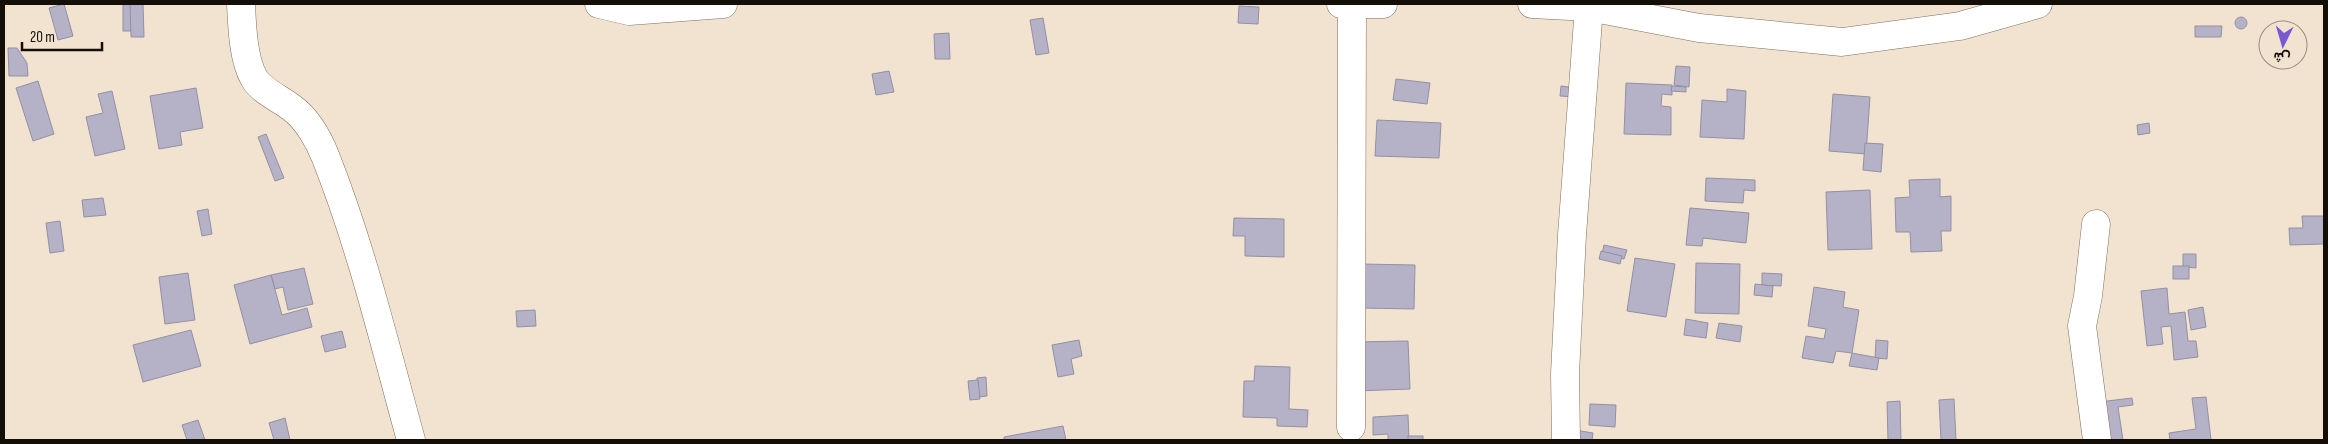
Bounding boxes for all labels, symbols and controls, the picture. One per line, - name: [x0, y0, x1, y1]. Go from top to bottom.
- scale bar: [22, 20, 102, 52]
- north arrow: [2258, 20, 2308, 70]
- text: 20 m: [30, 28, 55, 47]
- text: ش: [2273, 48, 2291, 67]

